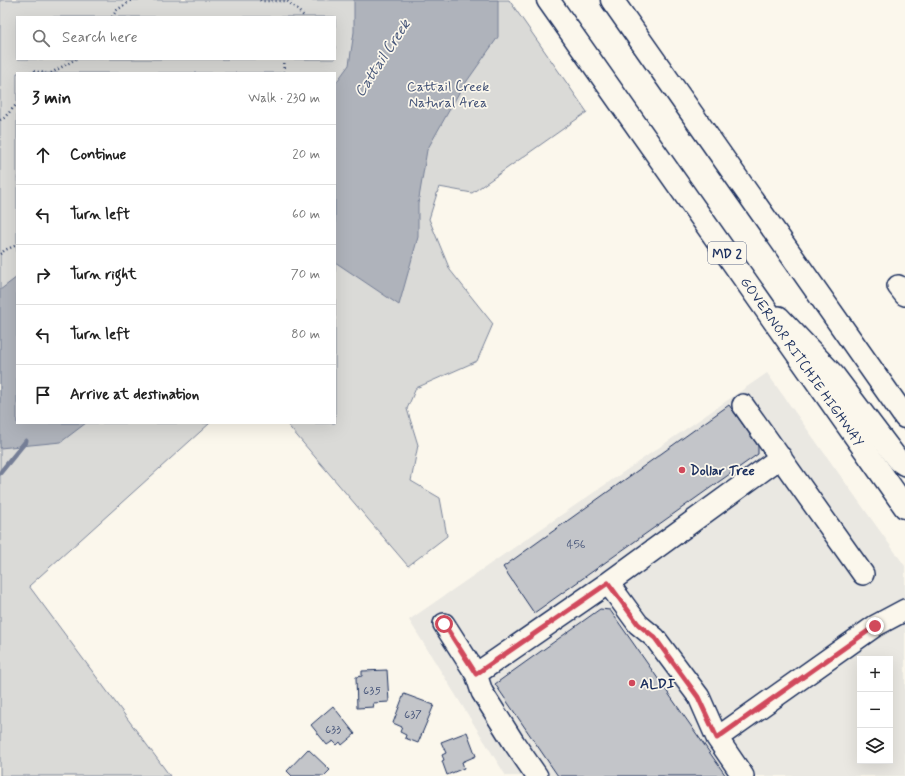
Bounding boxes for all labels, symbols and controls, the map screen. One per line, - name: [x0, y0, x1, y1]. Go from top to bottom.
- water label: Cattail Creek: [350, 15, 416, 101]
- search box: [16, 16, 336, 60]
- icon: search: [30, 27, 52, 49]
- text: Search here: [62, 28, 138, 48]
- park label: Cattail Creek Natural Area: [407, 78, 489, 112]
- text: 3 min: [32, 87, 71, 109]
- text: Walk · 230 m: [248, 90, 320, 107]
- icon: ahead: [32, 144, 54, 166]
- text: Continue: [70, 145, 126, 165]
- text: 20 m: [292, 146, 320, 163]
- icon: left: [32, 204, 54, 226]
- text: Turn left: [70, 205, 130, 225]
- text: 60 m: [292, 206, 320, 223]
- road number: MD 2: [708, 242, 746, 264]
- icon: right: [32, 264, 54, 286]
- text: Turn right: [70, 265, 137, 285]
- text: 70 m: [291, 266, 320, 283]
- street label: GOVERNOR RITCHIE HIGHWAY: [736, 274, 868, 450]
- icon: left: [32, 324, 54, 346]
- text: Turn left: [70, 325, 130, 345]
- text: 80 m: [291, 326, 320, 343]
- icon: arrive: [32, 384, 54, 406]
- text: Arrive at destination: [70, 385, 199, 405]
- place label: Dollar Tree: [690, 462, 755, 480]
- marker: Dollar Tree: [677, 465, 687, 475]
- house number: 456: [566, 537, 586, 553]
- route start: [435, 615, 453, 633]
- route end: [866, 617, 884, 635]
- map controls: [857, 656, 893, 764]
- button: +: [857, 656, 893, 692]
- place label: ALDI: [640, 675, 676, 693]
- marker: ALDI: [627, 678, 637, 688]
- house number: 635: [363, 683, 381, 699]
- button: −: [857, 692, 893, 728]
- house number: 637: [404, 707, 422, 723]
- house number: 633: [325, 722, 341, 738]
- button: layers: [857, 728, 893, 764]

